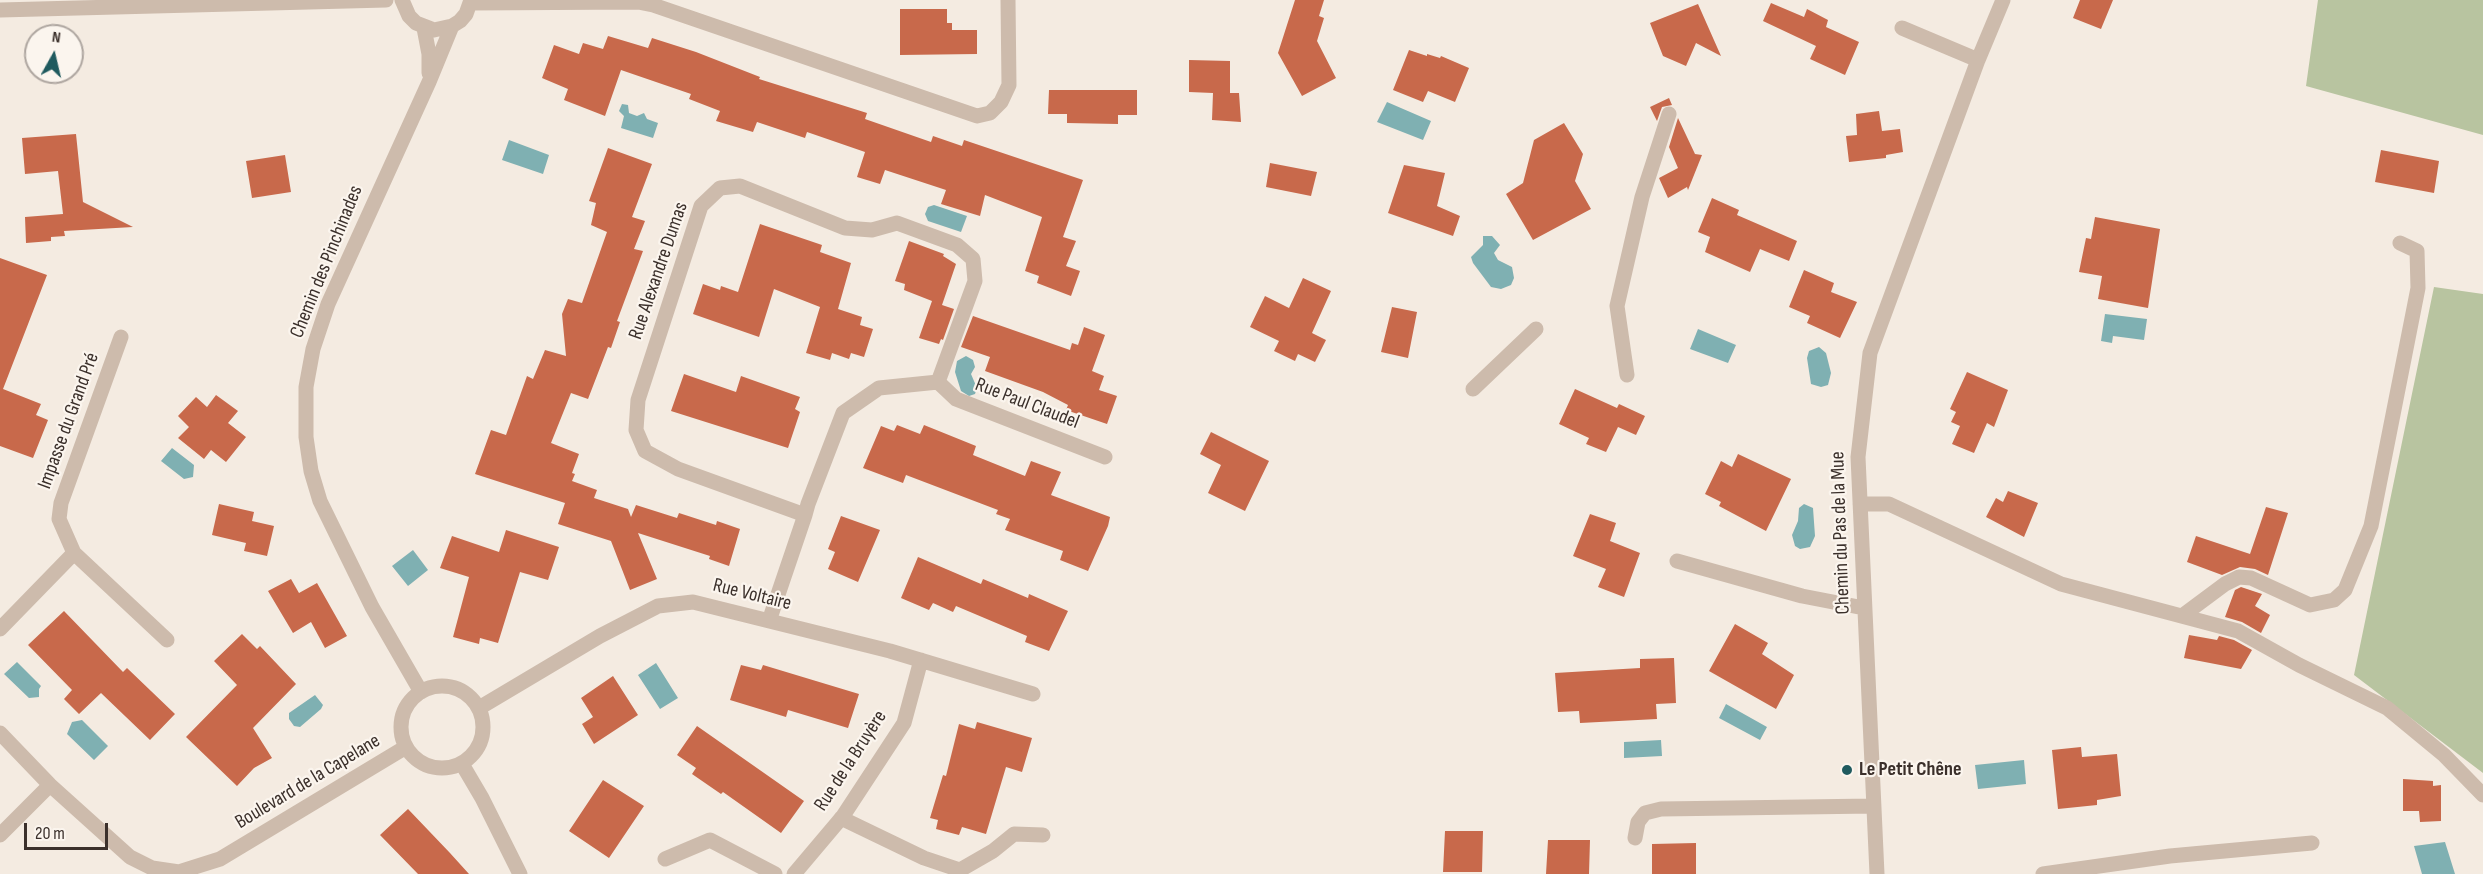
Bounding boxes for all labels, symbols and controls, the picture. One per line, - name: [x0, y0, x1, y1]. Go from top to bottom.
- north arrow: [24, 24, 84, 84]
- text: N: [51, 28, 62, 48]
- street label: Chemin des Pinchinades: [286, 182, 368, 342]
- street label: Rue Alexandre Dumas: [624, 199, 694, 343]
- street label: Impasse du Grand Pré: [33, 350, 105, 492]
- street label: Rue Paul Claudel: [972, 373, 1082, 435]
- street label: Chemin du Pas de la Mue: [1826, 451, 1856, 615]
- street label: Rue Voltaire: [710, 574, 794, 616]
- street label: Rue de la Bruyère: [810, 706, 892, 816]
- street label: Boulevard de la Capelane: [231, 729, 385, 835]
- place label: Le Petit Chêne: [1859, 758, 1961, 782]
- marker: Le Petit Chêne: [1840, 763, 1854, 777]
- scale bar: [27, 811, 111, 849]
- text: 20 m: [35, 823, 65, 844]

